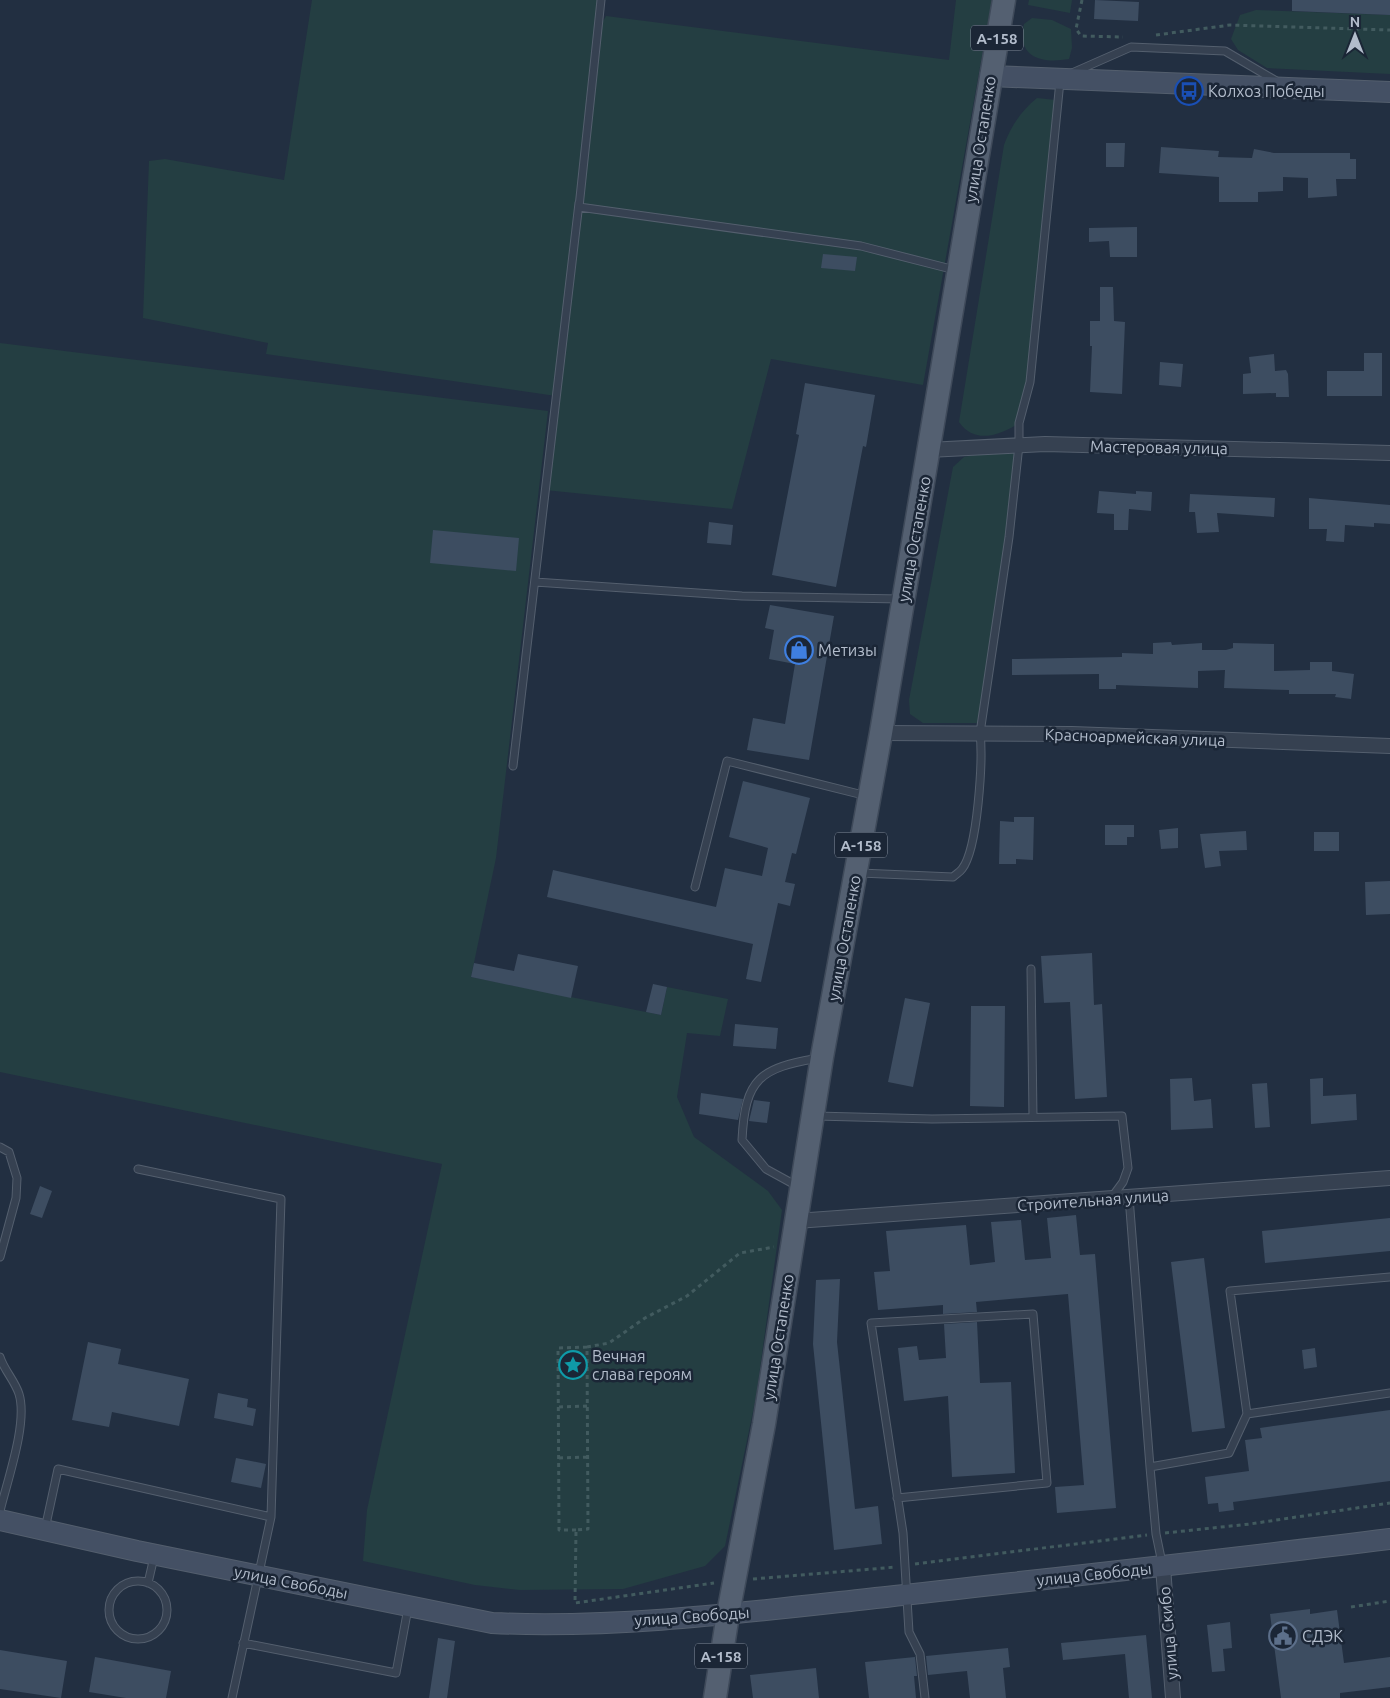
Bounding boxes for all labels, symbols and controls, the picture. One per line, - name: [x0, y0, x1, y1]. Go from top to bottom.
- north arrow: [1330, 10, 1380, 60]
- text: N: [1350, 14, 1360, 30]
- road number: А-158: [971, 26, 1023, 50]
- street label: улица Остапенко: [961, 75, 999, 203]
- bus stop icon: Колхоз Победы: [1174, 76, 1204, 106]
- place label: Колхоз Победы: [1208, 82, 1325, 100]
- street label: Мастеровая улица: [1090, 437, 1228, 457]
- street label: улица Остапенко: [894, 475, 934, 603]
- shop icon: Метизы: [784, 635, 814, 665]
- place label: Метизы: [818, 641, 877, 659]
- street label: Красноармейская улица: [1044, 725, 1226, 749]
- road number: А-158: [835, 832, 887, 858]
- street label: улица Остапенко: [824, 874, 864, 1002]
- street label: Строительная улица: [1017, 1186, 1169, 1214]
- street label: улица Остапенко: [759, 1273, 797, 1401]
- place label: Вечная слава героям: [592, 1347, 692, 1383]
- place icon: Вечная слава героям: [558, 1350, 588, 1380]
- street label: улица Свободы: [1036, 1559, 1152, 1589]
- street label: улица Свободы: [233, 1562, 349, 1602]
- street label: улица Скибо: [1155, 1586, 1181, 1680]
- street label: улица Свободы: [634, 1603, 750, 1629]
- public building icon: СДЭК: [1268, 1621, 1298, 1651]
- place label: СДЭК: [1302, 1627, 1343, 1645]
- road number: А-158: [695, 1644, 747, 1668]

